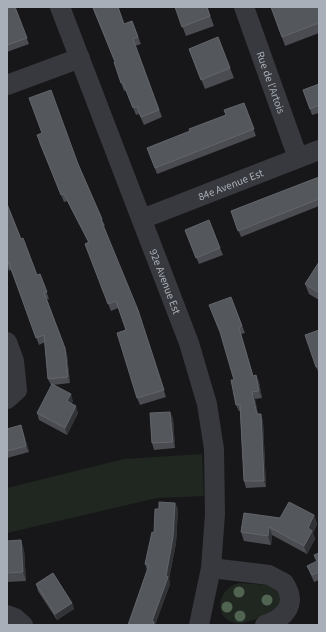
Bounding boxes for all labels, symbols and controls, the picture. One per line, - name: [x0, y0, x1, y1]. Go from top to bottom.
- street label: Rue de l'Artois: [253, 49, 289, 116]
- street label: 84e Avenue Est: [196, 165, 266, 204]
- street label: 92e Avenue Est: [146, 247, 185, 316]

